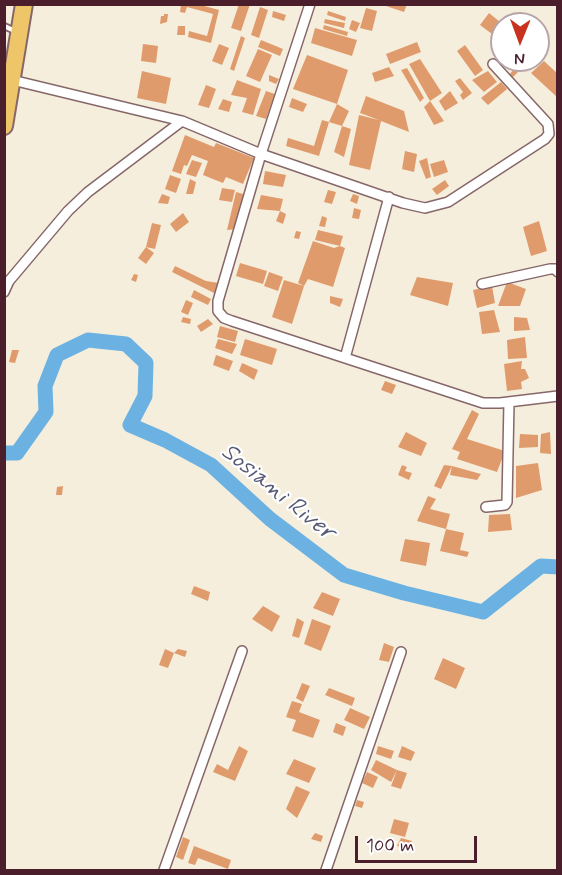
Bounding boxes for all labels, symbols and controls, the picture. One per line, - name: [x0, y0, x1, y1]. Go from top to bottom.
- north arrow: [490, 12, 550, 72]
- text: N: [514, 48, 525, 69]
- water label: Sosiani River: [214, 438, 340, 548]
- scale bar: [358, 824, 480, 862]
- text: 100 m: [366, 834, 414, 858]

